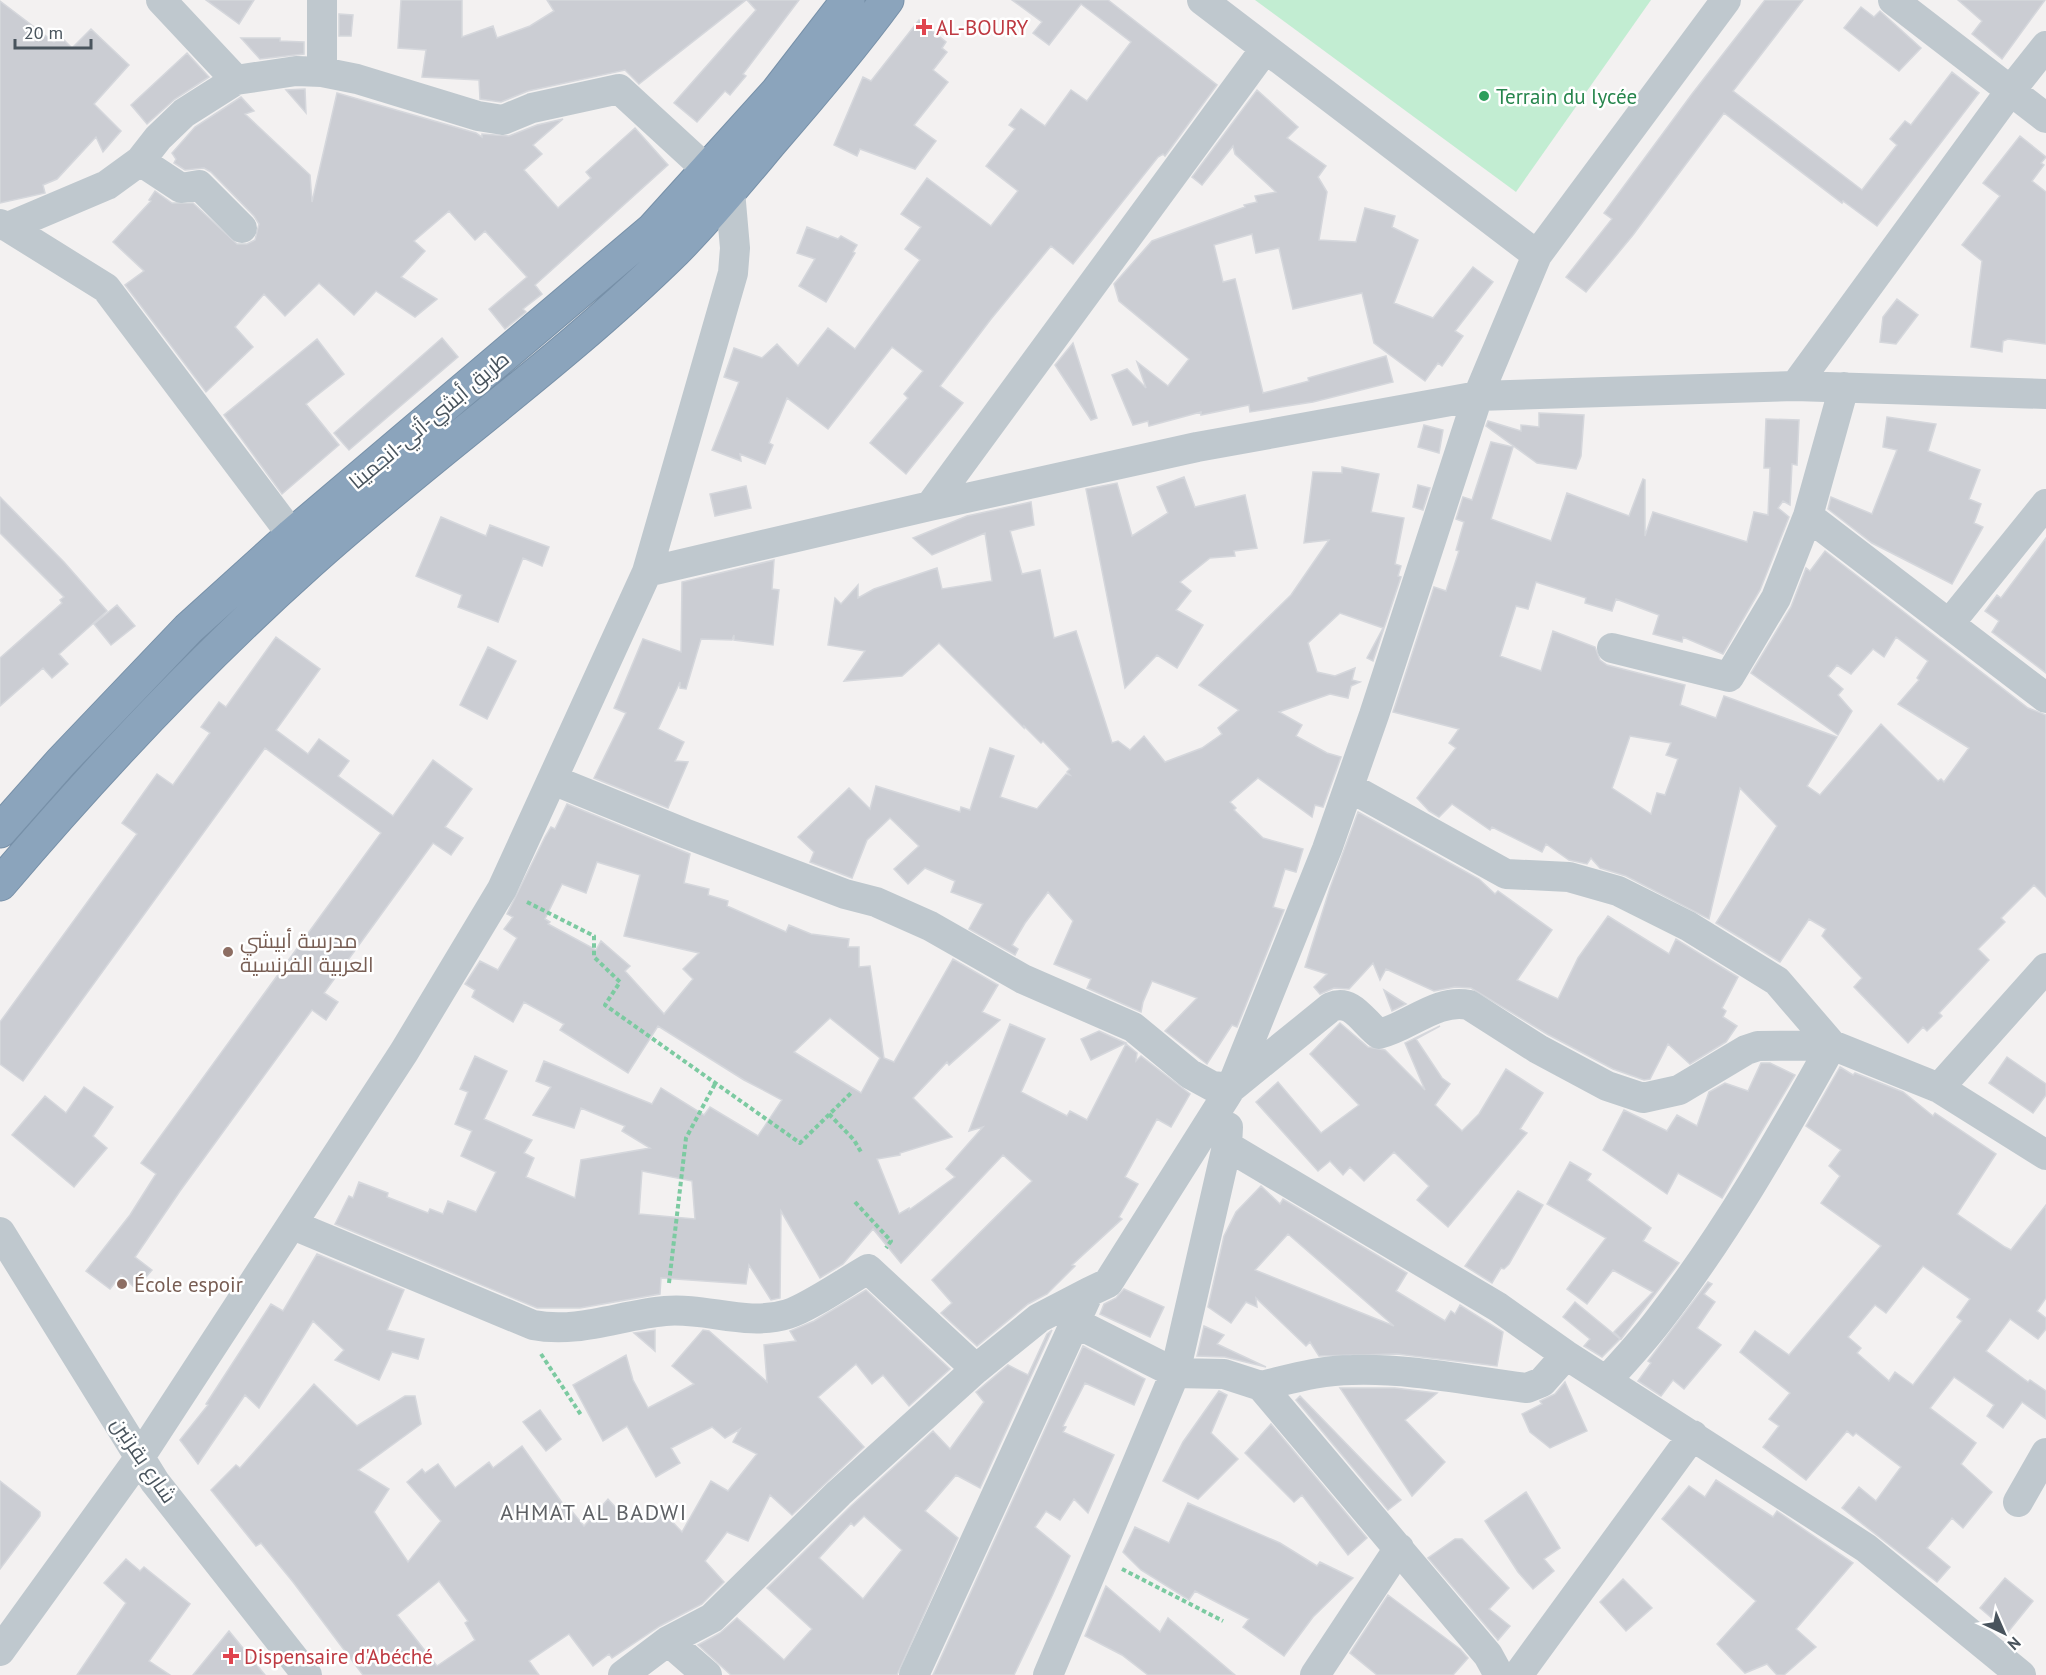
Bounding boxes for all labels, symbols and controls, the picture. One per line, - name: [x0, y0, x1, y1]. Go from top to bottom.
- scale bar: [15, 12, 92, 50]
- place label: AL-BOURY: [936, 14, 1029, 41]
- marker: AL-BOURY: [917, 20, 931, 34]
- text: 20 m: [24, 21, 63, 44]
- place label: Terrain du lycée: [1496, 83, 1637, 110]
- marker: Terrain du lycée: [1477, 89, 1491, 103]
- street label: طريق أبشي-أتي-انجمينا: [343, 345, 517, 497]
- place label: مدرسة أبيشي العربية الفرنسية: [240, 927, 374, 978]
- marker: مدرسة أبيشي العربية الفرنسية: [221, 945, 235, 959]
- place label: École espoir: [134, 1271, 243, 1298]
- marker: École espoir: [115, 1277, 129, 1291]
- street label: شارع بقرتين: [105, 1412, 183, 1509]
- district label: AHMAT AL BADWI: [500, 1498, 688, 1526]
- north arrow: [1974, 1603, 2034, 1663]
- text: N: [2004, 1633, 2025, 1655]
- place label: Dispensaire d'Abéché: [244, 1643, 433, 1670]
- marker: Dispensaire d'Abéché: [222, 1647, 240, 1665]

